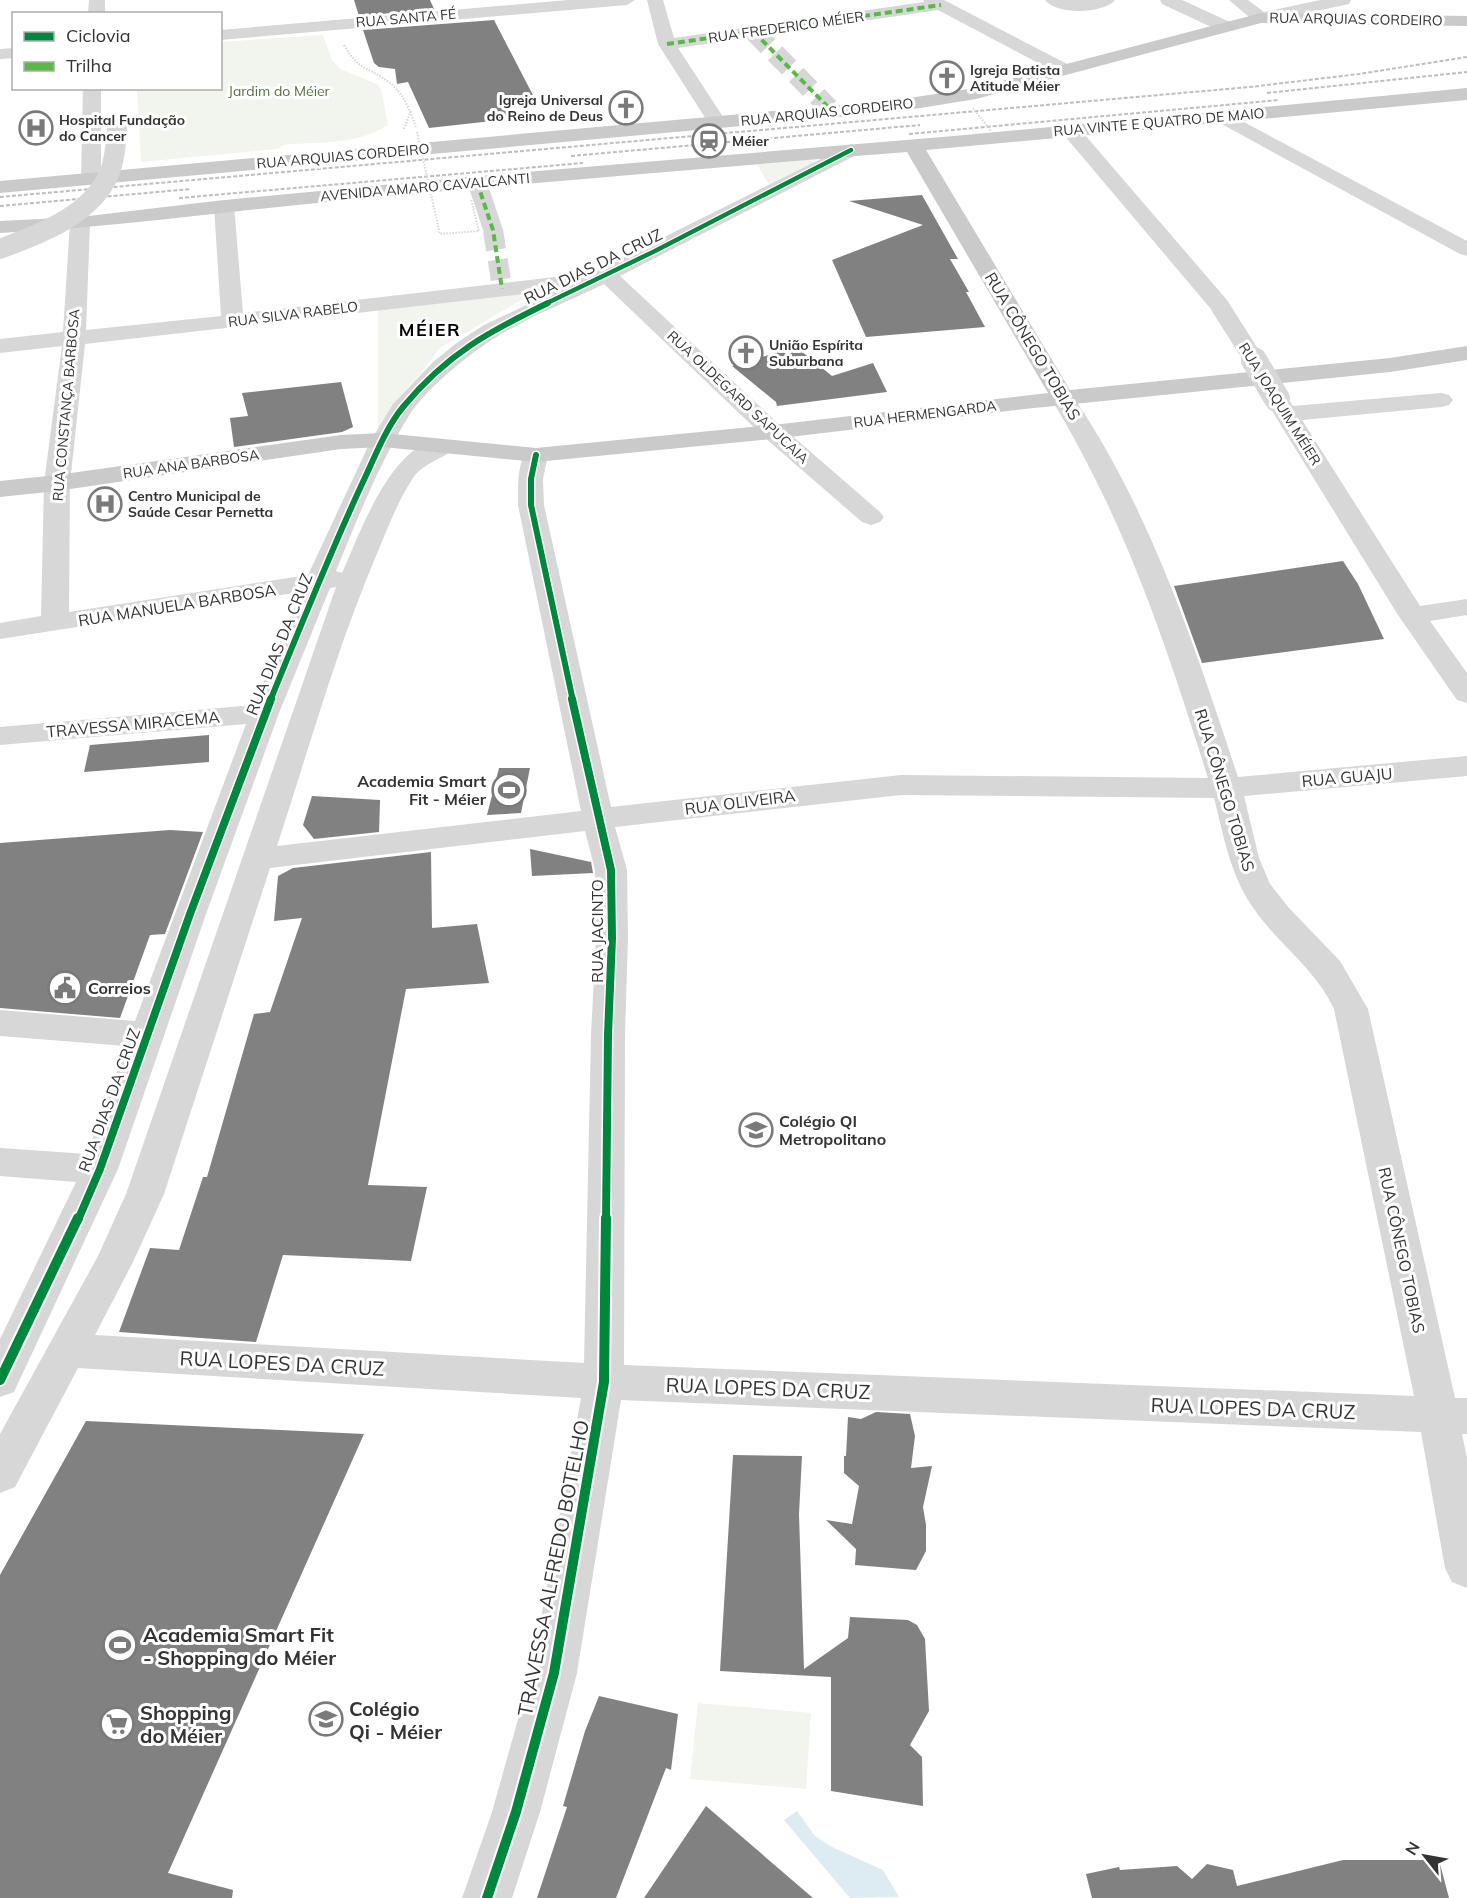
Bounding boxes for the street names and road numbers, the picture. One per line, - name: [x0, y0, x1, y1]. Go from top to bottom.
- street label: RUA SANTA FÉ: [355, 5, 457, 31]
- street label: RUA FREDERICO MÉIER: [707, 7, 865, 47]
- street label: RUA ARQUIAS CORDEIRO: [1269, 8, 1443, 30]
- street label: RUA ARQUIAS CORDEIRO: [740, 94, 914, 130]
- street label: RUA VINTE E QUATRO DE MAIO: [1053, 104, 1265, 140]
- street label: RUA ARQUIAS CORDEIRO: [256, 139, 430, 173]
- street label: AVENIDA AMARO CAVALCANTI: [320, 169, 530, 205]
- street label: RUA DIAS DA CRUZ: [521, 224, 665, 308]
- street label: RUA CÔNEGO TOBIAS: [981, 268, 1085, 424]
- street label: RUA SILVA RABELO: [227, 297, 359, 331]
- street label: RUA CONSTANÇA BARBOSA: [49, 307, 83, 502]
- street label: RUA OLDEGARD SAPUCAIA: [663, 327, 813, 468]
- street label: RUA JOAQUIM MÉIER: [1235, 339, 1325, 469]
- street label: RUA HERMENGARDA: [852, 396, 998, 432]
- street label: RUA ANA BARBOSA: [122, 445, 261, 482]
- street label: RUA DIAS DA CRUZ: [241, 570, 317, 718]
- street label: RUA MANUELA BARBOSA: [77, 579, 278, 631]
- street label: TRAVESSA MIRACEMA: [46, 706, 221, 742]
- street label: RUA CÔNEGO TOBIAS: [1191, 706, 1259, 874]
- street label: RUA GUAJU: [1301, 763, 1393, 791]
- street label: RUA OLIVEIRA: [684, 785, 797, 819]
- street label: RUA JACINTO: [587, 879, 607, 983]
- street label: RUA DIAS DA CRUZ: [74, 1025, 144, 1175]
- street label: RUA CÔNEGO TOBIAS: [1375, 1165, 1429, 1335]
- street label: RUA LOPES DA CRUZ: [179, 1345, 385, 1381]
- street label: RUA LOPES DA CRUZ: [665, 1372, 871, 1404]
- street label: RUA LOPES DA CRUZ: [1150, 1392, 1356, 1424]
- street label: TRAVESSA ALFREDO BOTELHO: [512, 1418, 594, 1718]

